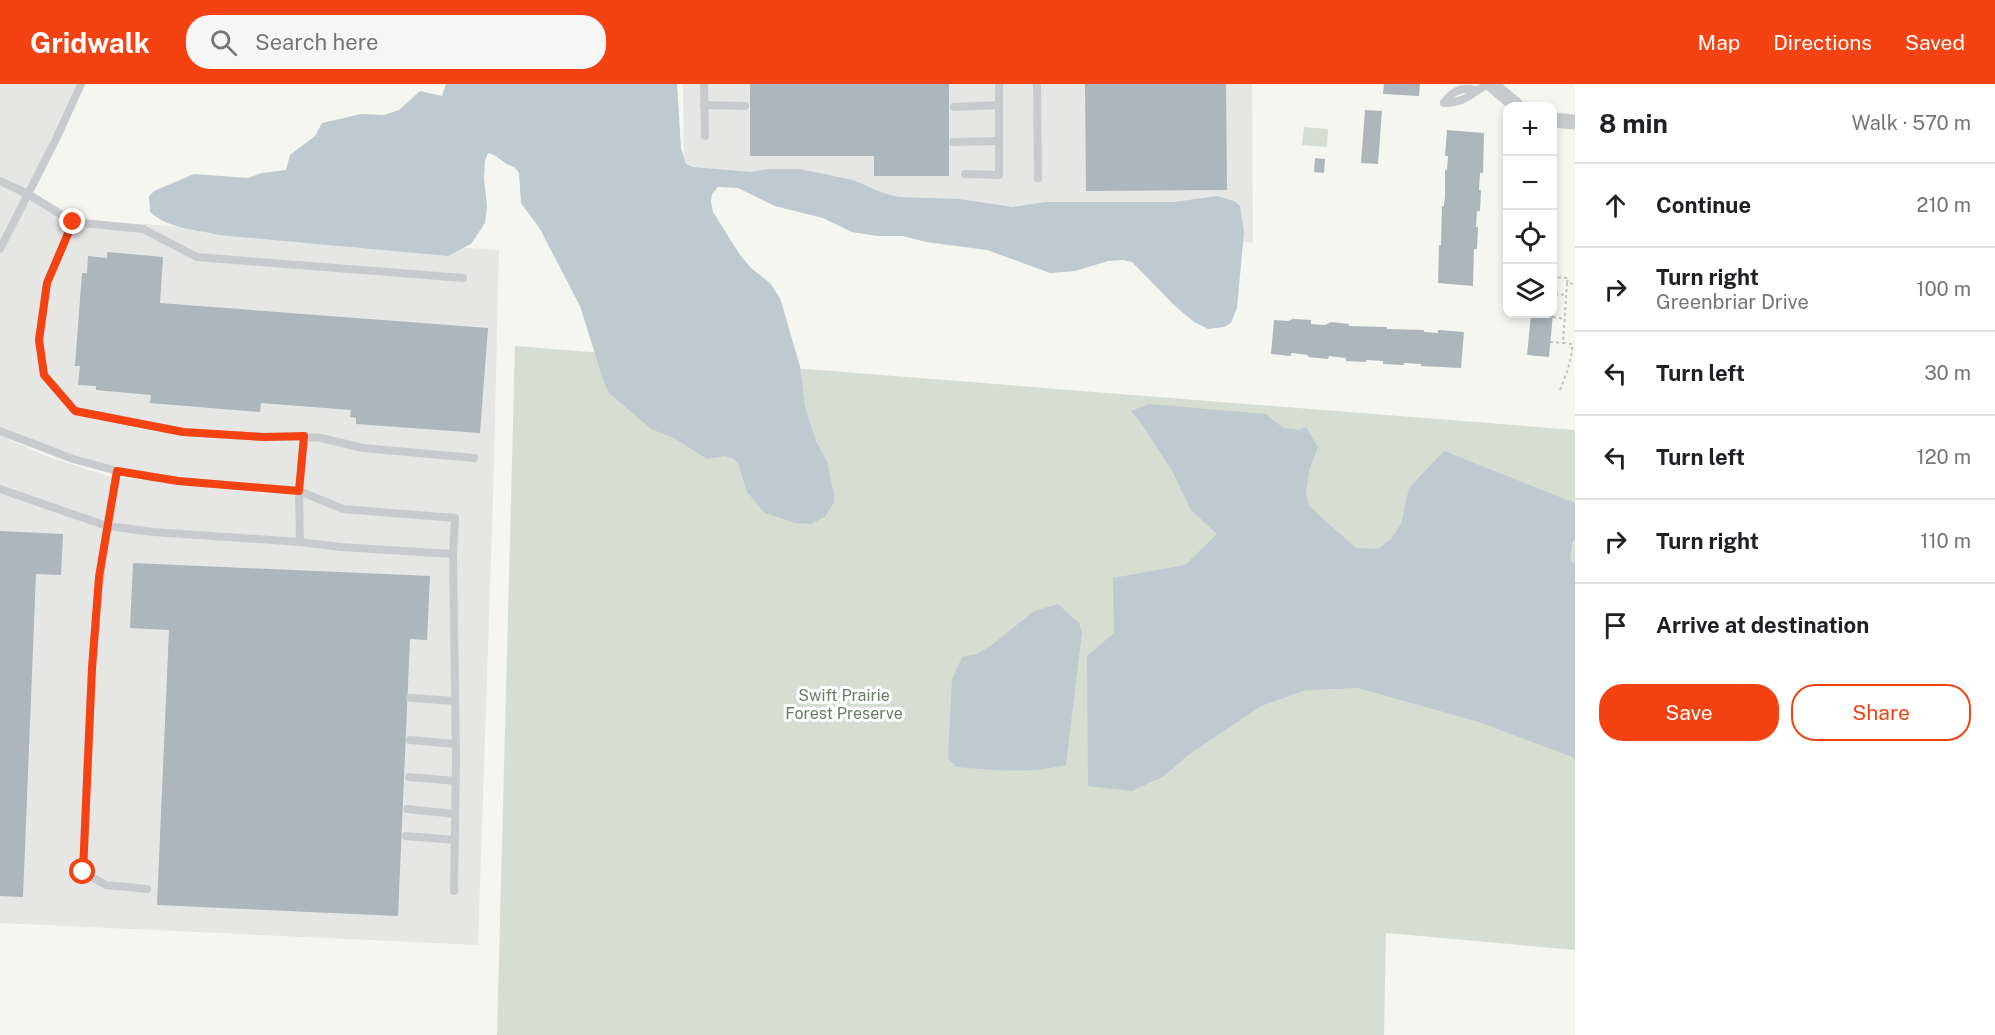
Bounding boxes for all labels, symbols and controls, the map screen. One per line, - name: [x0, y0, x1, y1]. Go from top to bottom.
- search box: [186, 15, 606, 69]
- text: Gridwalk: [30, 26, 150, 59]
- icon: search: [207, 26, 240, 59]
- text: Search here: [255, 29, 379, 55]
- text: Map: [1698, 30, 1740, 55]
- text: Directions: [1773, 30, 1872, 55]
- text: Saved: [1905, 30, 1965, 55]
- map controls: [1503, 102, 1557, 318]
- button: +: [1503, 102, 1557, 156]
- text: 8 min: [1599, 108, 1668, 139]
- text: Walk · 570 m: [1852, 111, 1971, 135]
- button: −: [1503, 156, 1557, 210]
- icon: ahead: [1599, 189, 1632, 222]
- text: Continue: [1656, 192, 1751, 218]
- text: 210 m: [1917, 193, 1971, 217]
- route end: [59, 208, 85, 234]
- button: locate: [1503, 210, 1557, 264]
- button: layers: [1503, 264, 1557, 318]
- text: Turn right: [1656, 264, 1759, 290]
- icon: right: [1599, 273, 1632, 306]
- text: 100 m: [1916, 277, 1971, 301]
- text: Greenbriar Drive: [1656, 290, 1809, 314]
- icon: left: [1599, 357, 1632, 390]
- text: Turn left: [1656, 360, 1745, 386]
- text: 30 m: [1924, 361, 1971, 385]
- icon: left: [1599, 441, 1632, 474]
- text: Turn left: [1656, 444, 1745, 470]
- text: 120 m: [1917, 445, 1971, 469]
- icon: right: [1599, 525, 1632, 558]
- text: Turn right: [1656, 528, 1759, 554]
- text: 110 m: [1920, 529, 1971, 553]
- icon: arrive: [1599, 609, 1632, 642]
- text: Arrive at destination: [1656, 612, 1869, 638]
- button: Save: [1599, 684, 1779, 741]
- button: Share: [1791, 684, 1971, 741]
- park label: Swift Prairie Forest Preserve: [785, 686, 903, 723]
- route start: [69, 858, 95, 884]

